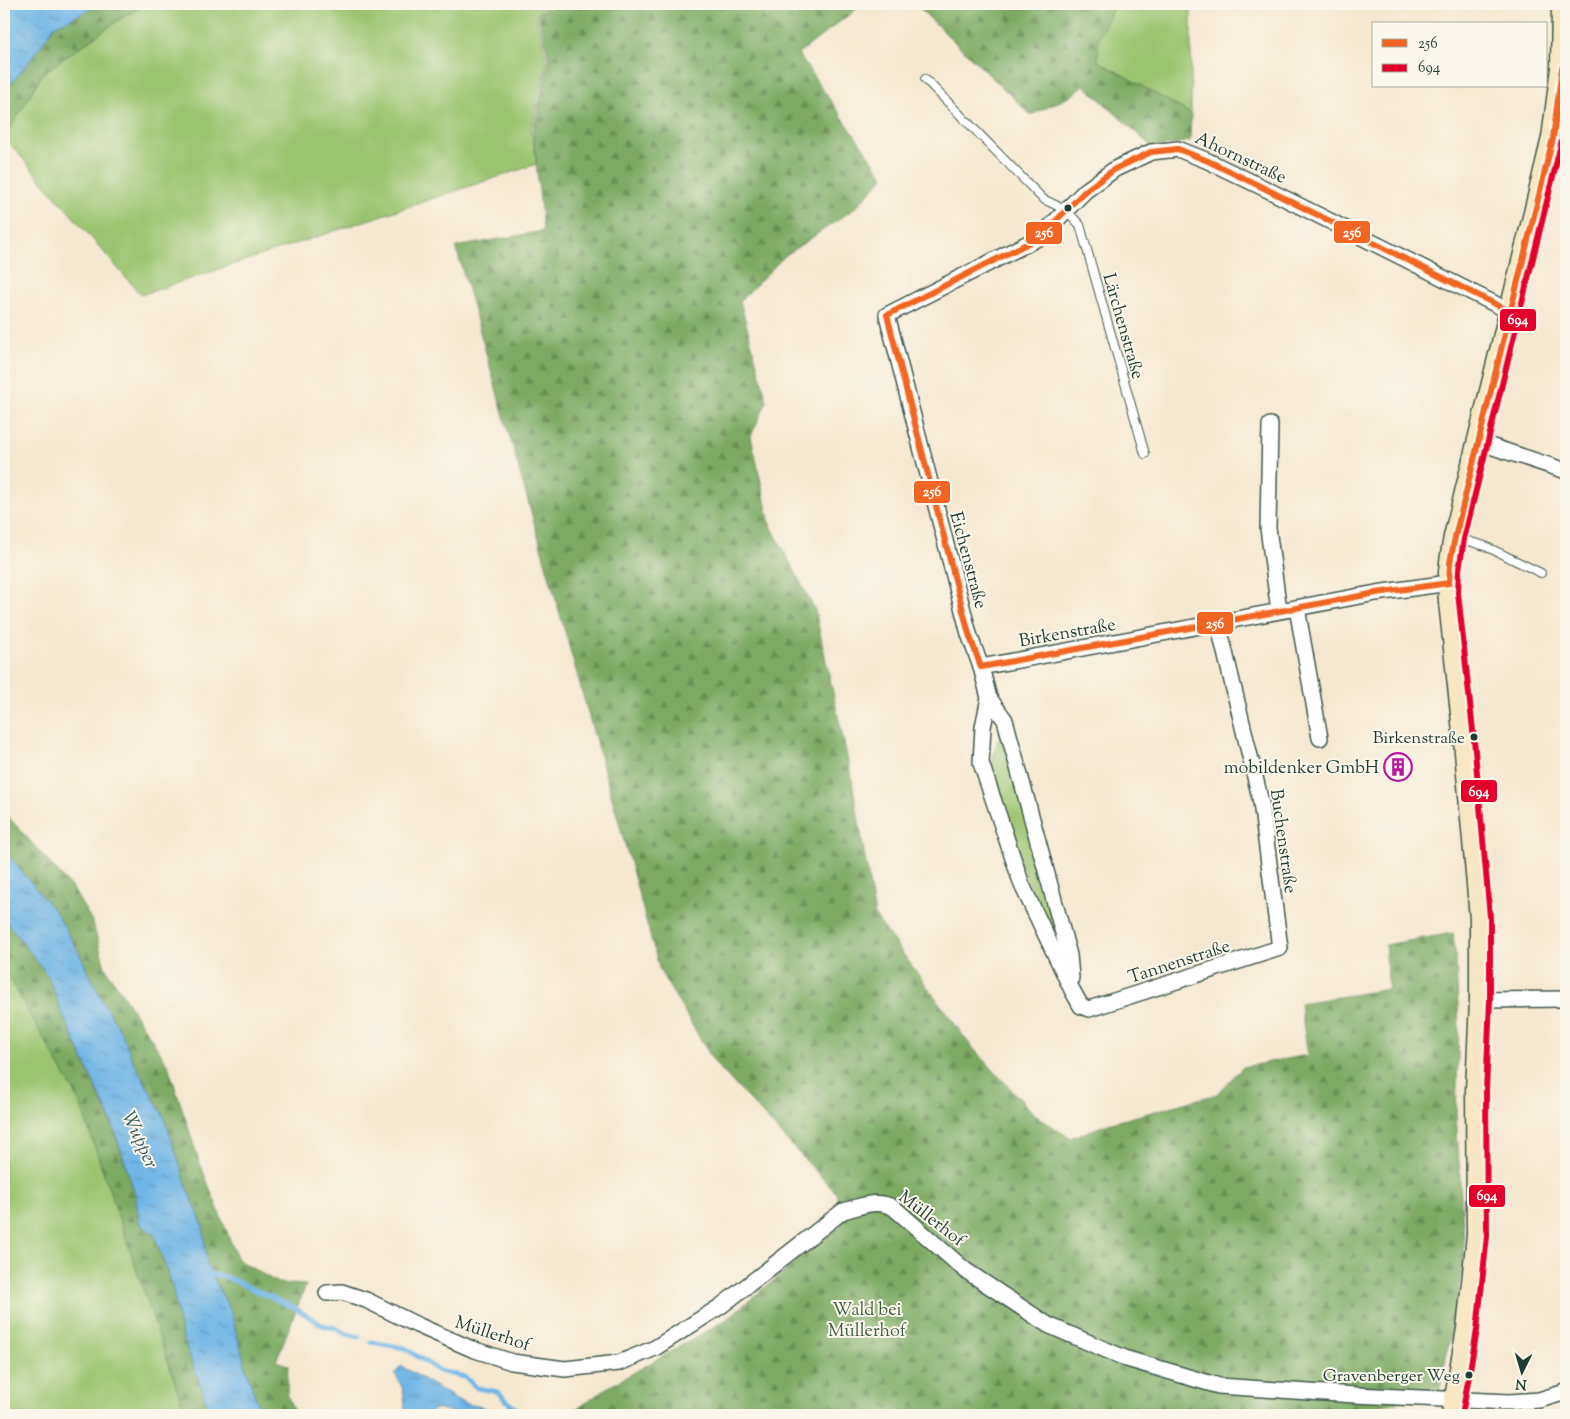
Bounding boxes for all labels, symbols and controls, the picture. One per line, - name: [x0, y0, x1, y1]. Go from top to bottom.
- legend: [1372, 22, 1548, 88]
- text: 256: [1418, 34, 1438, 55]
- text: 694: [1418, 58, 1441, 79]
- street label: Ahornstraße: [1190, 126, 1290, 191]
- unlabelled marker: [1063, 203, 1073, 213]
- line badge: 256: [1333, 220, 1371, 244]
- line badge: 256: [1025, 221, 1063, 245]
- text: 256: [1035, 224, 1053, 244]
- text: 256: [1343, 224, 1361, 244]
- street label: Lärchenstraße: [1095, 270, 1150, 383]
- line badge: 694: [1499, 308, 1537, 332]
- text: 694: [1508, 311, 1528, 331]
- line badge: 256: [913, 480, 951, 504]
- text: 256: [923, 483, 941, 503]
- street label: Eichenstraße: [942, 509, 993, 612]
- line badge: 256: [1196, 611, 1234, 635]
- street label: Birkenstraße: [1017, 613, 1118, 655]
- text: 256: [1206, 615, 1224, 635]
- place label: Birkenstraße: [1373, 727, 1465, 751]
- marker: Birkenstraße: [1469, 732, 1479, 742]
- building icon: mobildenker GmbH: [1383, 752, 1413, 782]
- place label: mobildenker GmbH: [1224, 756, 1379, 782]
- line badge: 694: [1460, 779, 1498, 803]
- text: 694: [1469, 783, 1489, 803]
- street label: Buchenstraße: [1262, 787, 1302, 895]
- street label: Tannenstraße: [1125, 934, 1234, 992]
- water label: Wupper: [114, 1107, 164, 1173]
- line badge: 694: [1468, 1184, 1506, 1208]
- street label: Müllerhof: [892, 1185, 970, 1254]
- text: 694: [1477, 1187, 1497, 1207]
- park label: Wald bei Müllerhof: [828, 1298, 907, 1345]
- street label: Müllerhof: [451, 1310, 534, 1360]
- north arrow: [1498, 1346, 1548, 1396]
- place label: Gravenberger Weg: [1323, 1365, 1460, 1389]
- marker: Gravenberger Weg: [1464, 1370, 1474, 1380]
- text: N: [1515, 1373, 1527, 1393]

